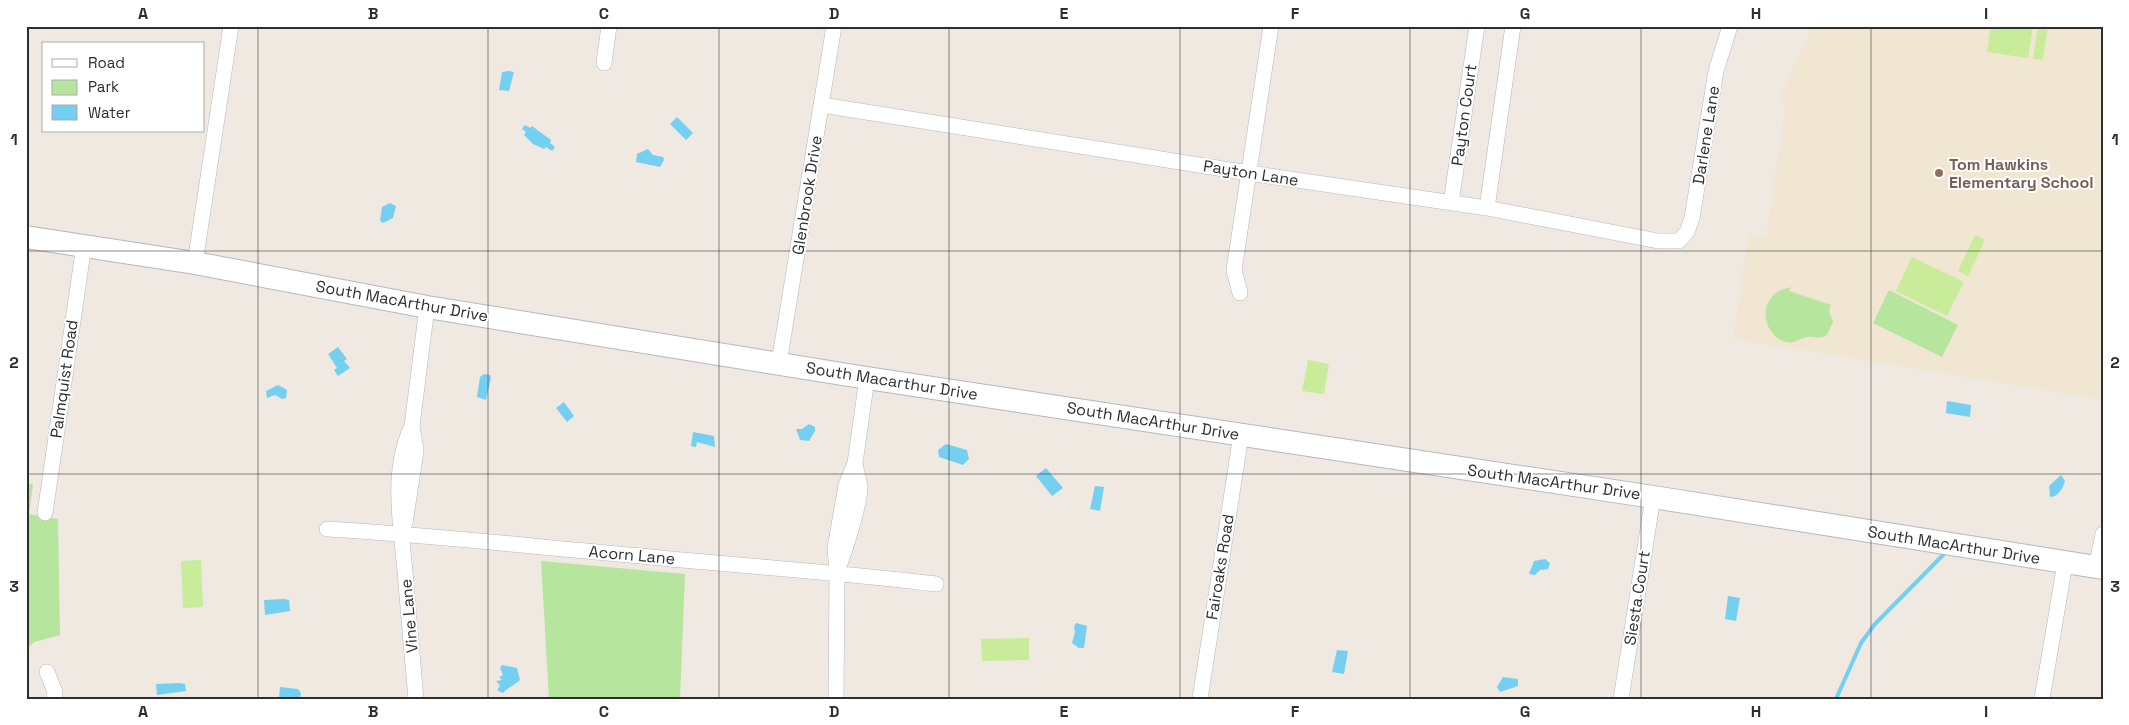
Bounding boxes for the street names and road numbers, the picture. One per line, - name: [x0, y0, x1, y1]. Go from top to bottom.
- street label: Payton Court: [1446, 63, 1482, 167]
- street label: Darlene Lane: [1688, 84, 1724, 186]
- street label: Glenbrook Drive: [787, 134, 827, 256]
- street label: Payton Lane: [1202, 155, 1300, 191]
- street label: South MacArthur Drive: [314, 276, 490, 326]
- street label: Palmquist Road: [45, 318, 83, 440]
- street label: South Macarthur Drive: [805, 357, 979, 405]
- street label: South MacArthur Drive: [1065, 397, 1241, 445]
- street label: South MacArthur Drive: [1466, 459, 1642, 505]
- street label: Fairoaks Road: [1201, 513, 1239, 621]
- street label: South MacArthur Drive: [1866, 521, 2042, 569]
- street label: Acorn Lane: [588, 541, 676, 569]
- street label: Siesta Court: [1619, 549, 1655, 647]
- street label: Vine Lane: [395, 578, 423, 654]

